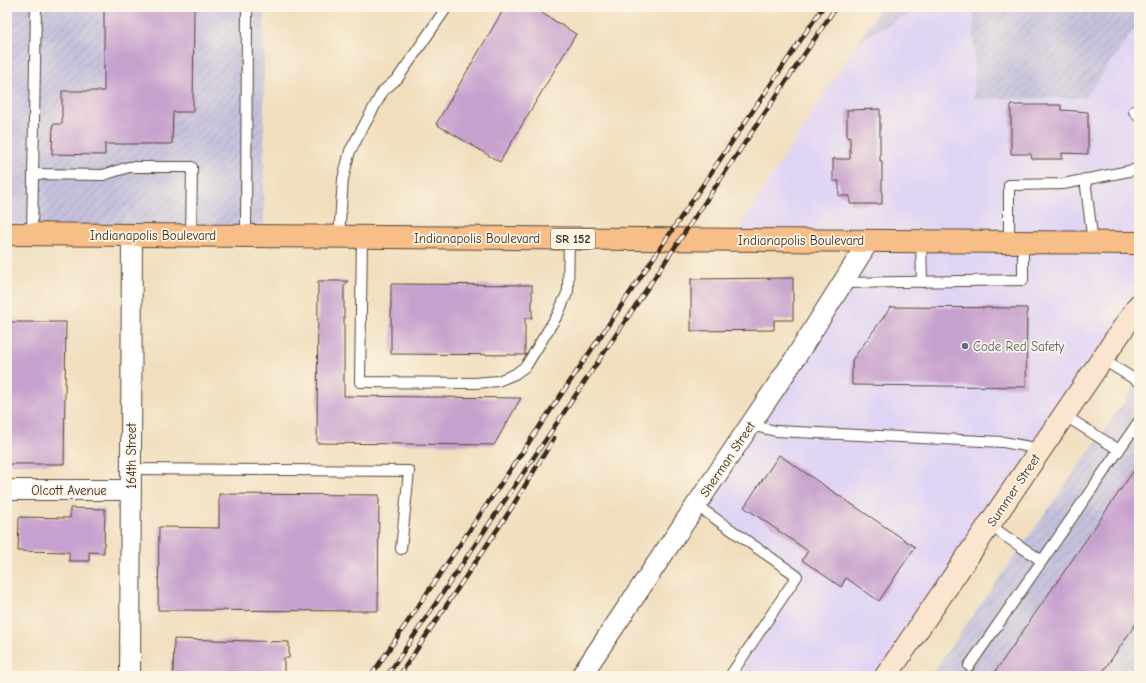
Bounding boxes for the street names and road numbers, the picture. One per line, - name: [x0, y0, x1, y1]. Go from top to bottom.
- street label: Indianapolis Boulevard: [90, 228, 216, 243]
- road number: SR 152: [551, 229, 595, 249]
- street label: Indianapolis Boulevard: [414, 231, 540, 246]
- street label: Indianapolis Boulevard: [738, 233, 864, 248]
- street label: Sherman Street: [697, 418, 759, 500]
- street label: 164th Street: [124, 422, 139, 489]
- street label: Summer Street: [984, 450, 1044, 529]
- street label: Olcott Avenue: [31, 483, 107, 498]

